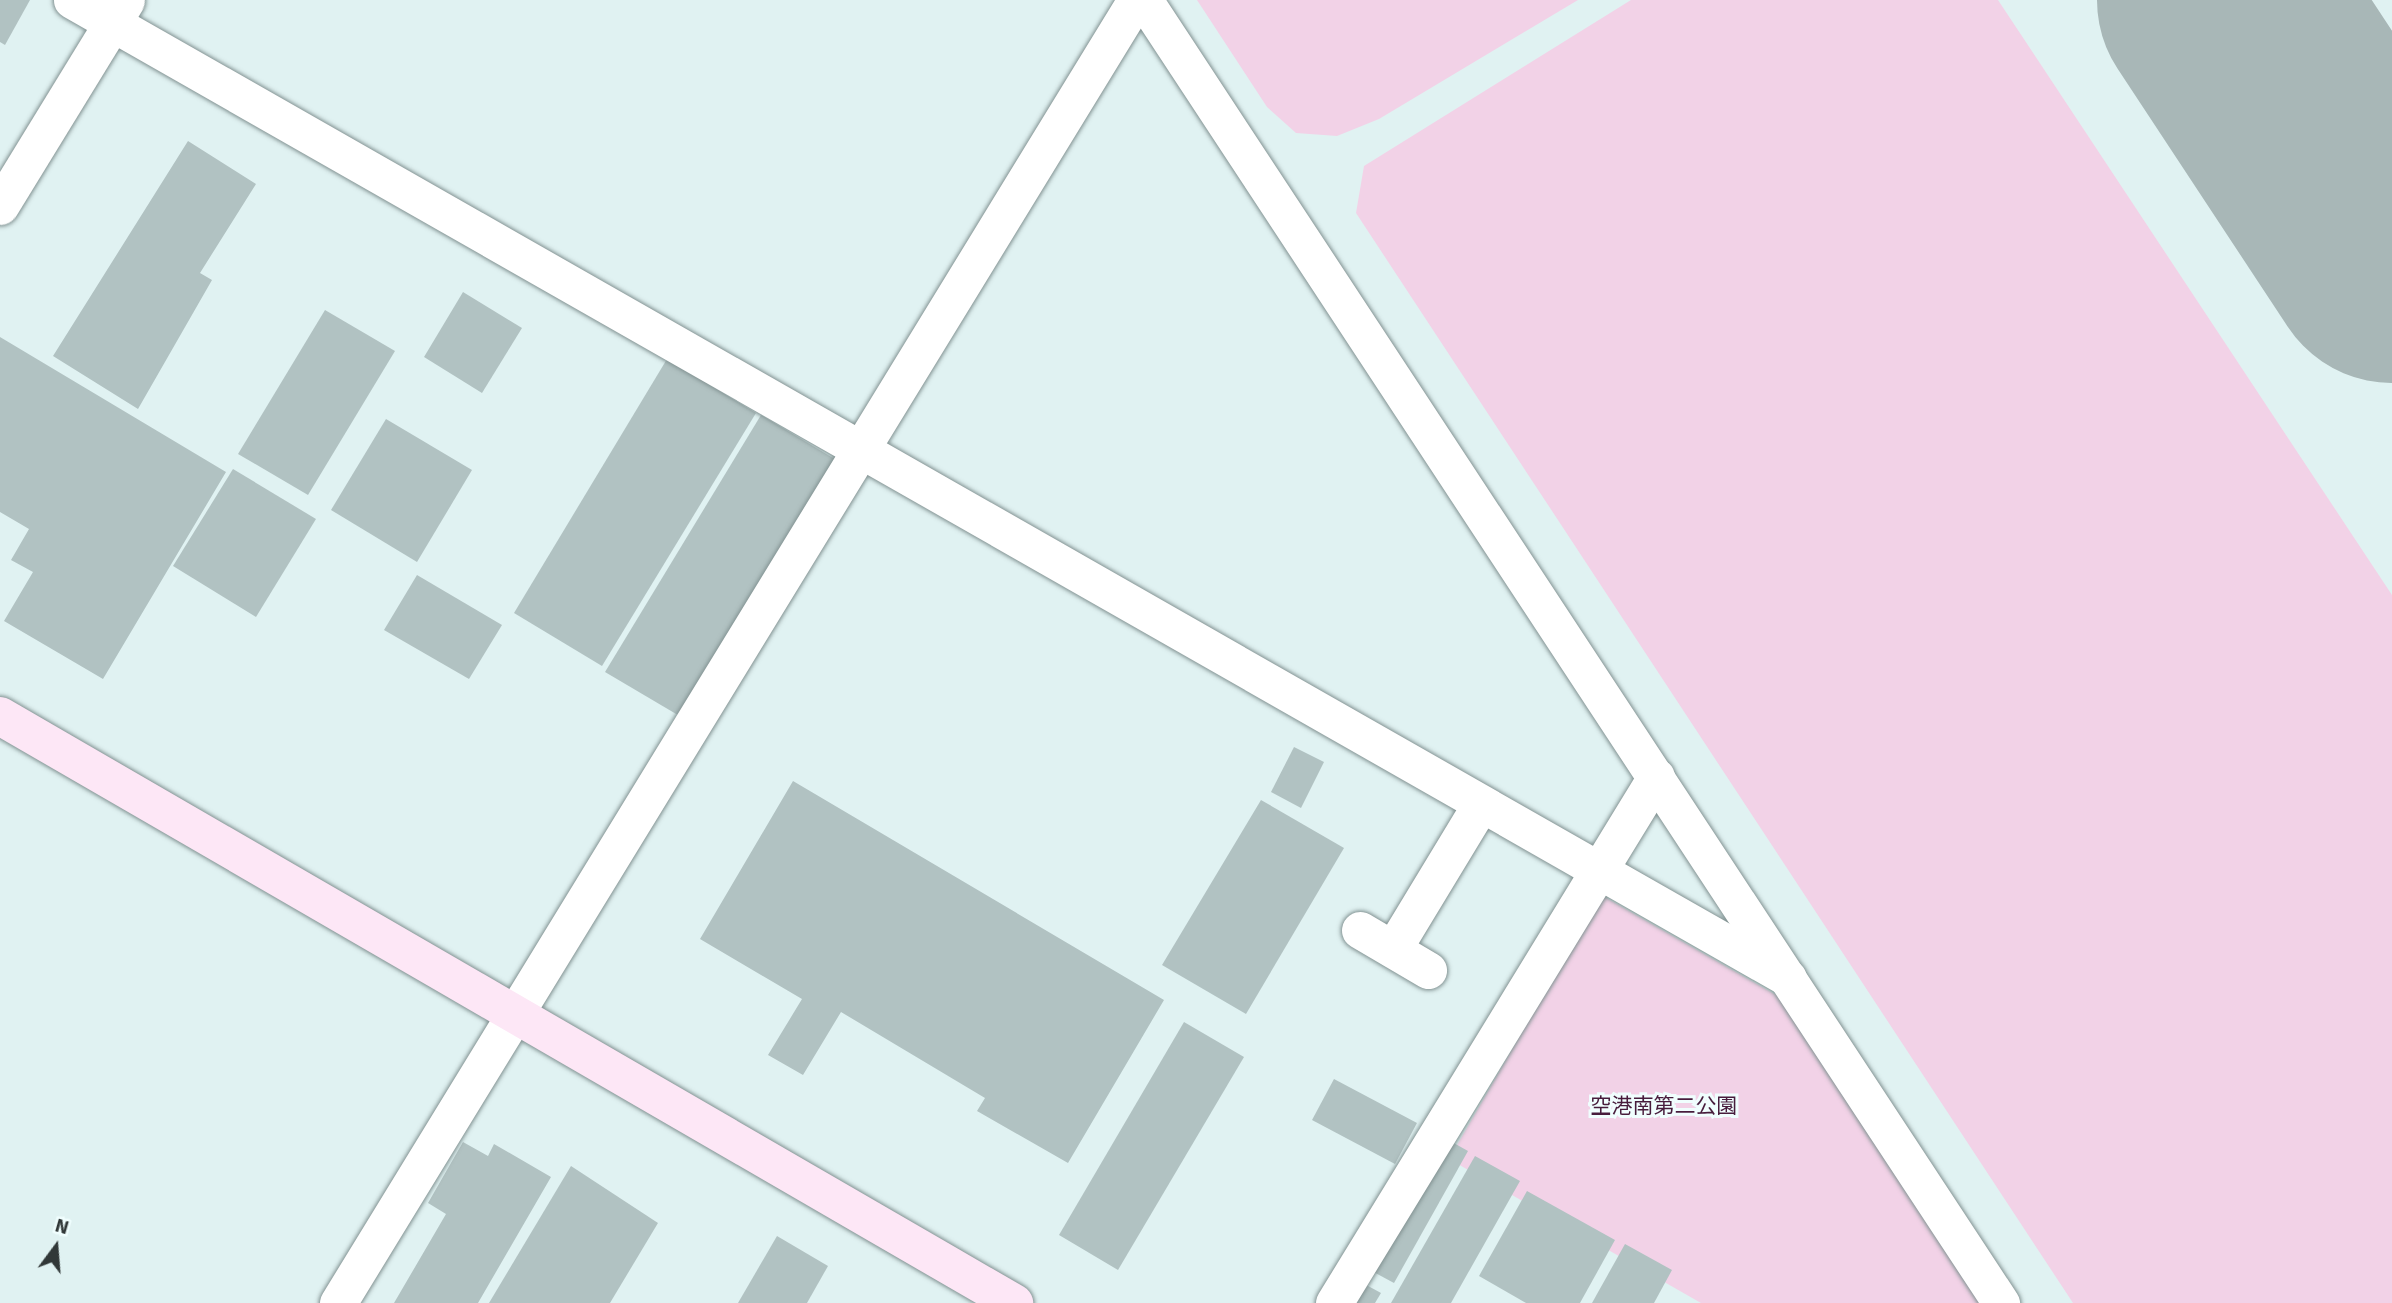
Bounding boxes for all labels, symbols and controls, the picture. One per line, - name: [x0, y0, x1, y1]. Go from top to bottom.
- park label: 空港南第二公園: [1591, 1093, 1737, 1119]
- north arrow: [21, 1212, 91, 1282]
- text: N: [52, 1213, 71, 1240]

